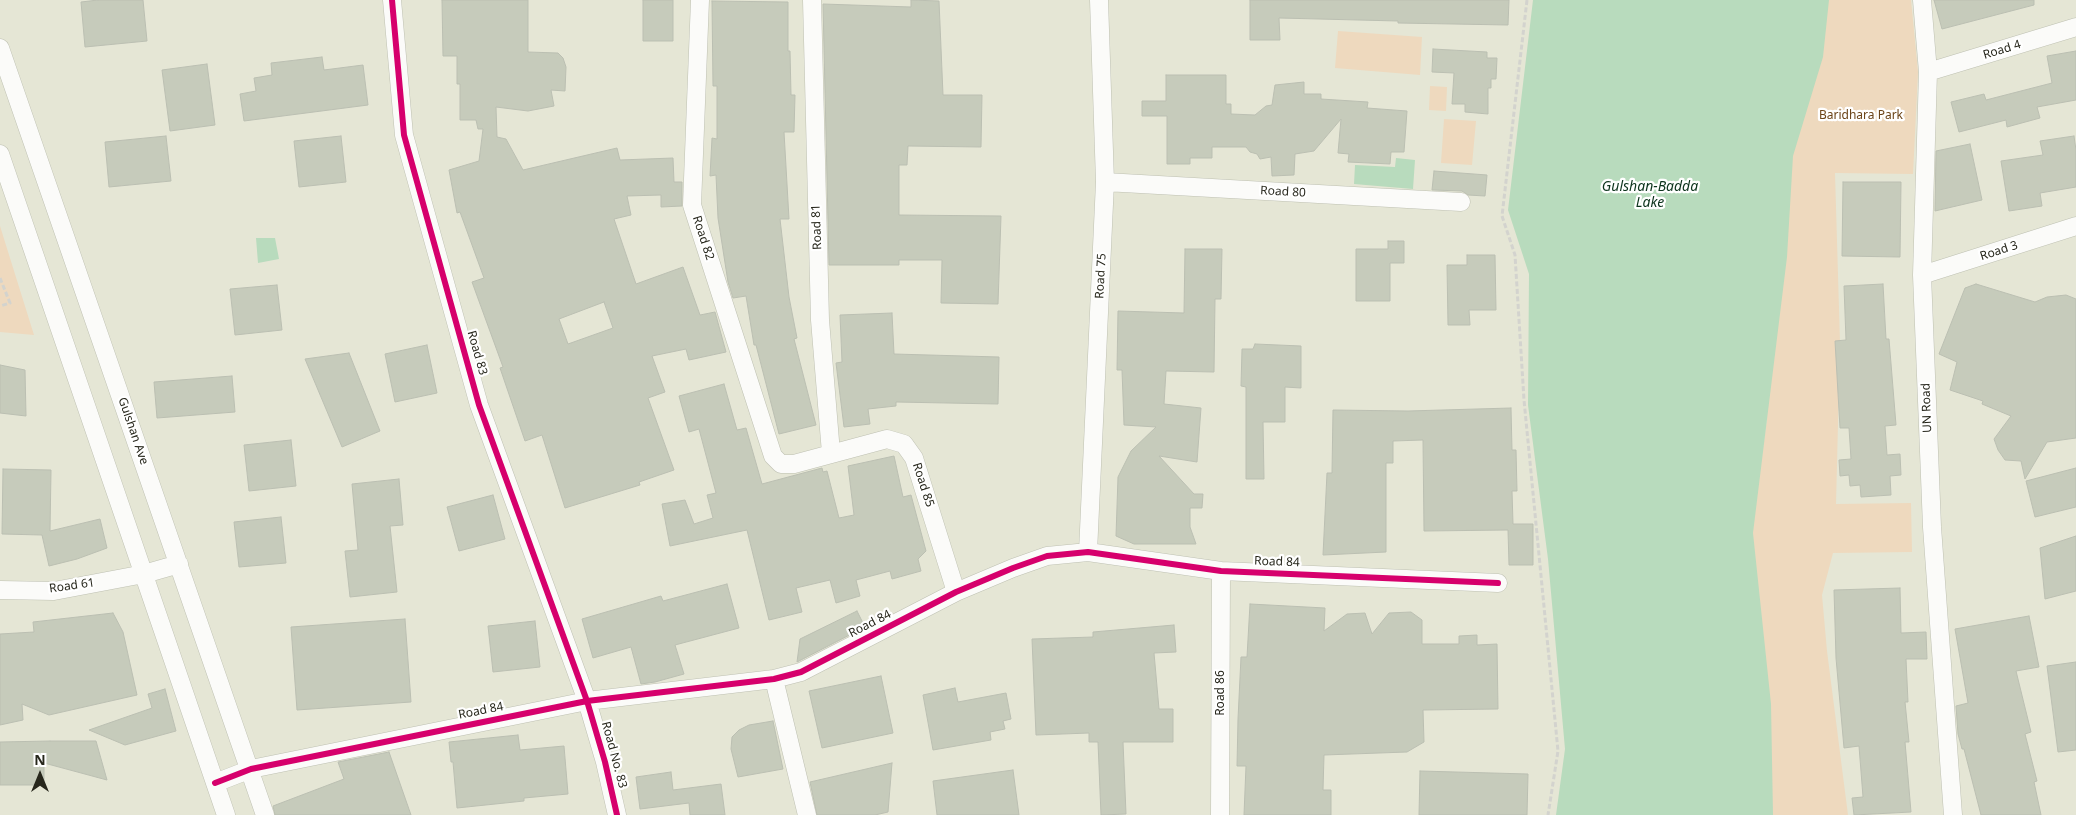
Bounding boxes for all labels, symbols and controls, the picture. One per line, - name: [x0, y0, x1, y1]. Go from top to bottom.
- street label: Road 4: [1981, 37, 2023, 63]
- park label: Baridhara Park: [1819, 109, 1903, 123]
- water label: Gulshan-Badda Lake: [1602, 179, 1698, 212]
- street label: Road 80: [1260, 184, 1306, 200]
- street label: Road 81: [809, 204, 825, 250]
- street label: Road 82: [689, 214, 717, 262]
- street label: Road 3: [1978, 238, 2020, 264]
- street label: Road 75: [1093, 253, 1109, 299]
- street label: Road 83: [464, 329, 490, 377]
- street label: UN Road: [1919, 383, 1935, 433]
- street label: Gulshan Ave: [115, 395, 151, 467]
- street label: Road 85: [909, 461, 937, 509]
- street label: Road 84: [1254, 554, 1300, 570]
- street label: Road 61: [48, 576, 96, 596]
- street label: Road 84: [846, 607, 894, 641]
- street label: Road 86: [1214, 670, 1228, 716]
- street label: Road 84: [457, 700, 505, 722]
- street label: Road No. 83: [598, 720, 630, 790]
- north arrow: [15, 750, 65, 800]
- text: N: [34, 750, 46, 769]

